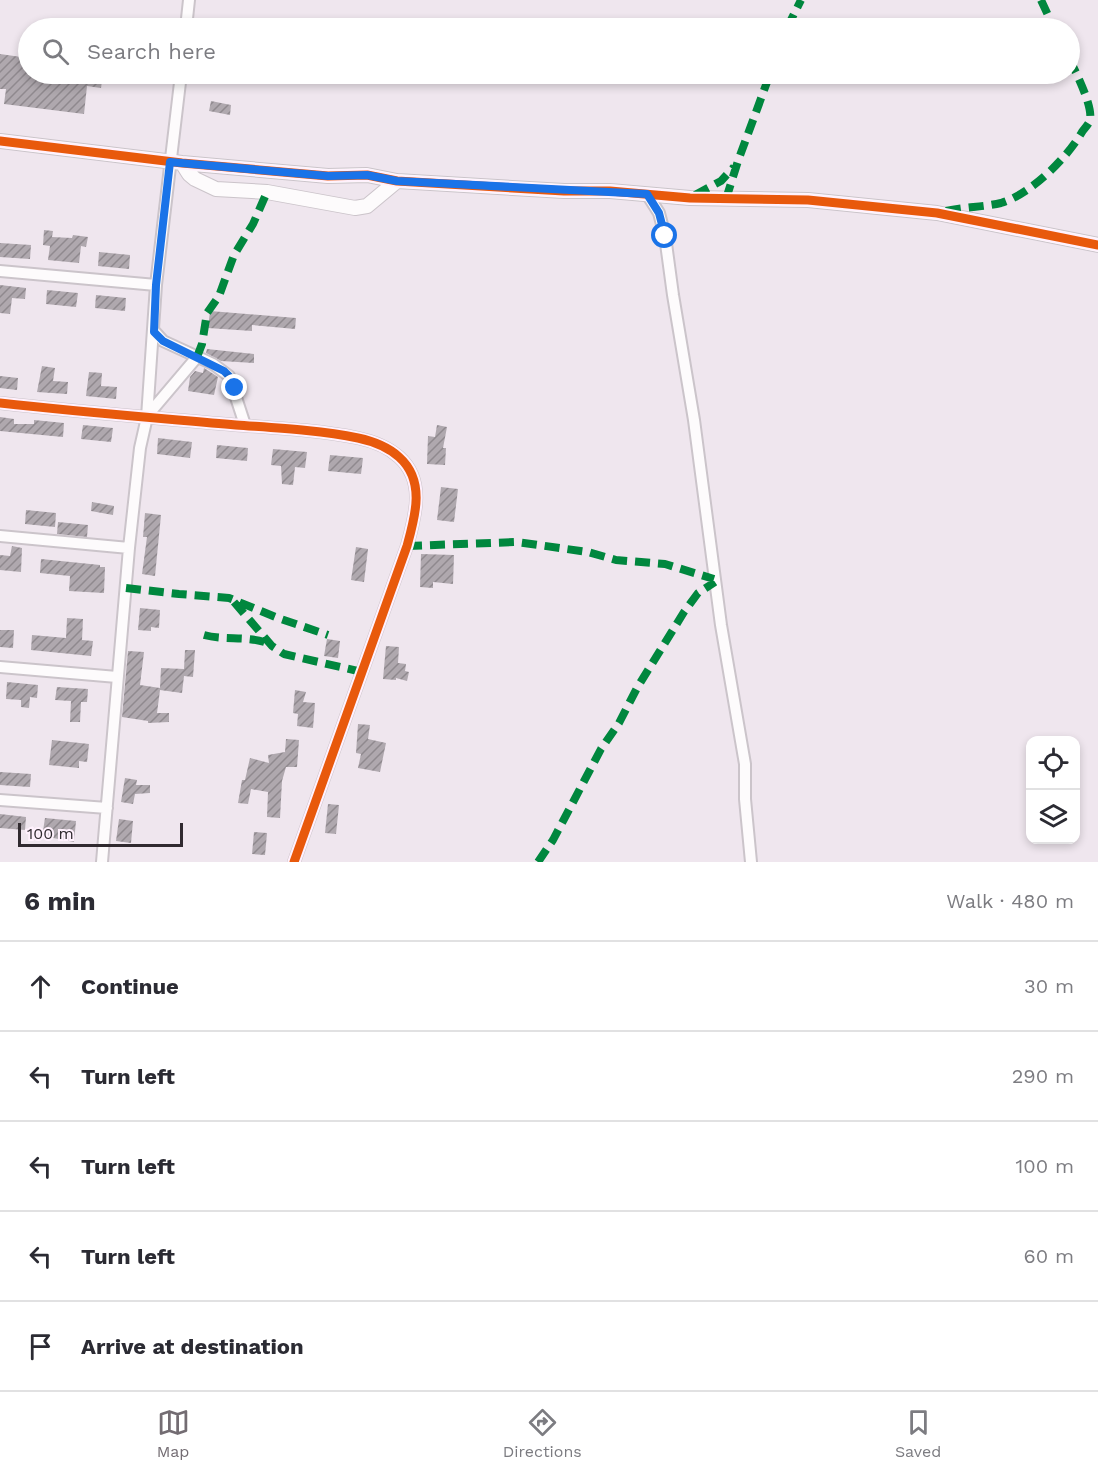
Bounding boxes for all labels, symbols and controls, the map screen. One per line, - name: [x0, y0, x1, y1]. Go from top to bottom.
- search box: [18, 18, 1080, 84]
- icon: search: [39, 35, 72, 68]
- text: Search here: [87, 39, 216, 64]
- route start: [651, 222, 677, 248]
- route end: [221, 374, 247, 400]
- map controls: [1026, 736, 1080, 844]
- button: locate: [1026, 736, 1080, 790]
- button: layers: [1026, 790, 1080, 844]
- scale bar: [18, 820, 183, 848]
- text: 100 m: [27, 824, 74, 843]
- text: 6 min: [24, 886, 96, 916]
- text: Walk · 480 m: [946, 889, 1074, 913]
- icon: ahead: [24, 970, 57, 1003]
- text: Continue: [81, 974, 179, 999]
- text: 30 m: [1024, 974, 1074, 998]
- icon: left: [24, 1060, 57, 1093]
- text: Turn left: [81, 1064, 175, 1089]
- text: 290 m: [1012, 1064, 1074, 1088]
- icon: left: [24, 1150, 57, 1183]
- text: Turn left: [81, 1154, 175, 1179]
- text: 100 m: [1015, 1154, 1074, 1178]
- icon: left: [24, 1240, 57, 1273]
- text: Turn left: [81, 1244, 175, 1269]
- text: 60 m: [1024, 1244, 1074, 1268]
- icon: arrive: [24, 1330, 57, 1363]
- text: Arrive at destination: [81, 1334, 304, 1359]
- tab: Map: [157, 1406, 190, 1461]
- tab: Directions: [503, 1406, 582, 1461]
- tab: Saved: [895, 1406, 941, 1461]

